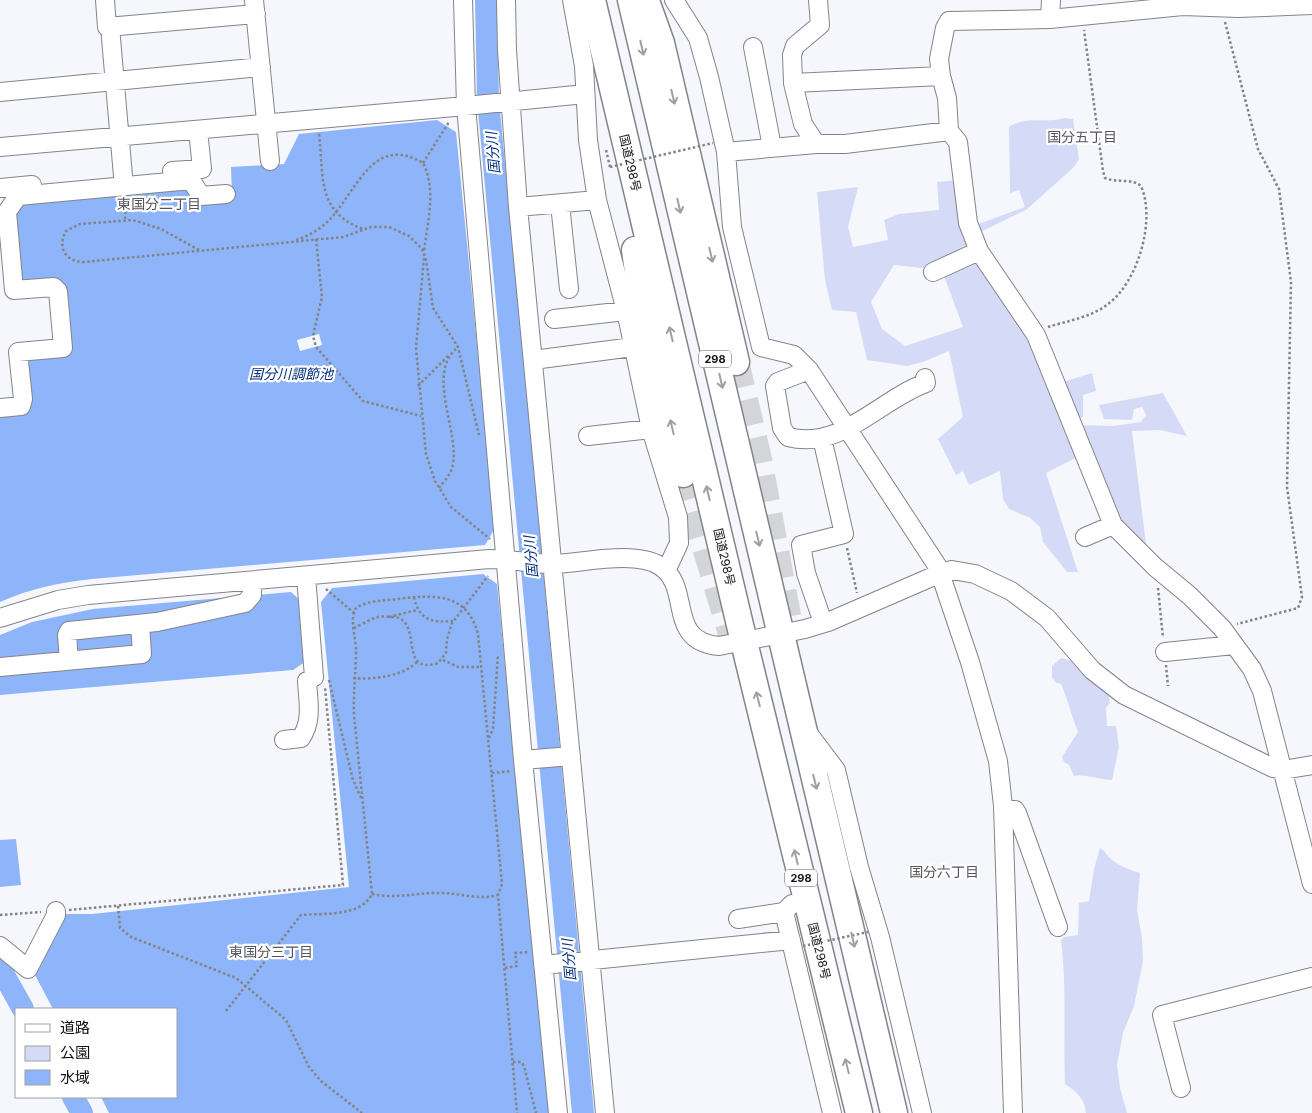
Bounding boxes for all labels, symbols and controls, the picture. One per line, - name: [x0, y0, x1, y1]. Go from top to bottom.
- one-way arrow: [637, 39, 647, 55]
- one-way arrow: [669, 89, 678, 105]
- district label: 国分五丁目: [1047, 128, 1117, 145]
- water label: 国分川: [482, 129, 503, 175]
- street label: 国道298号: [617, 133, 644, 193]
- district label: 東国分二丁目: [117, 195, 201, 212]
- one-way arrow: [675, 197, 684, 213]
- one-way arrow: [707, 247, 716, 263]
- one-way arrow: [665, 327, 675, 343]
- road number: 298: [699, 350, 731, 368]
- water label: 国分川調節池: [249, 365, 335, 382]
- one-way arrow: [717, 372, 726, 388]
- one-way arrow: [667, 419, 676, 435]
- one-way arrow: [703, 485, 712, 501]
- street label: 国道298号: [711, 527, 738, 587]
- one-way arrow: [754, 530, 763, 546]
- water label: 国分川: [520, 533, 541, 579]
- one-way arrow: [753, 691, 762, 707]
- one-way arrow: [811, 774, 820, 790]
- one-way arrow: [791, 849, 800, 865]
- district label: 国分六丁目: [909, 863, 979, 880]
- road number: 298: [785, 870, 817, 886]
- street label: 国道298号: [805, 921, 834, 981]
- one-way arrow: [849, 932, 858, 948]
- water label: 国分川: [558, 936, 579, 982]
- district label: 東国分三丁目: [229, 943, 313, 960]
- legend: [15, 1008, 178, 1098]
- text: 道路: [60, 1018, 90, 1037]
- text: 公園: [60, 1043, 90, 1062]
- one-way arrow: [842, 1058, 851, 1074]
- text: 水域: [60, 1068, 90, 1087]

